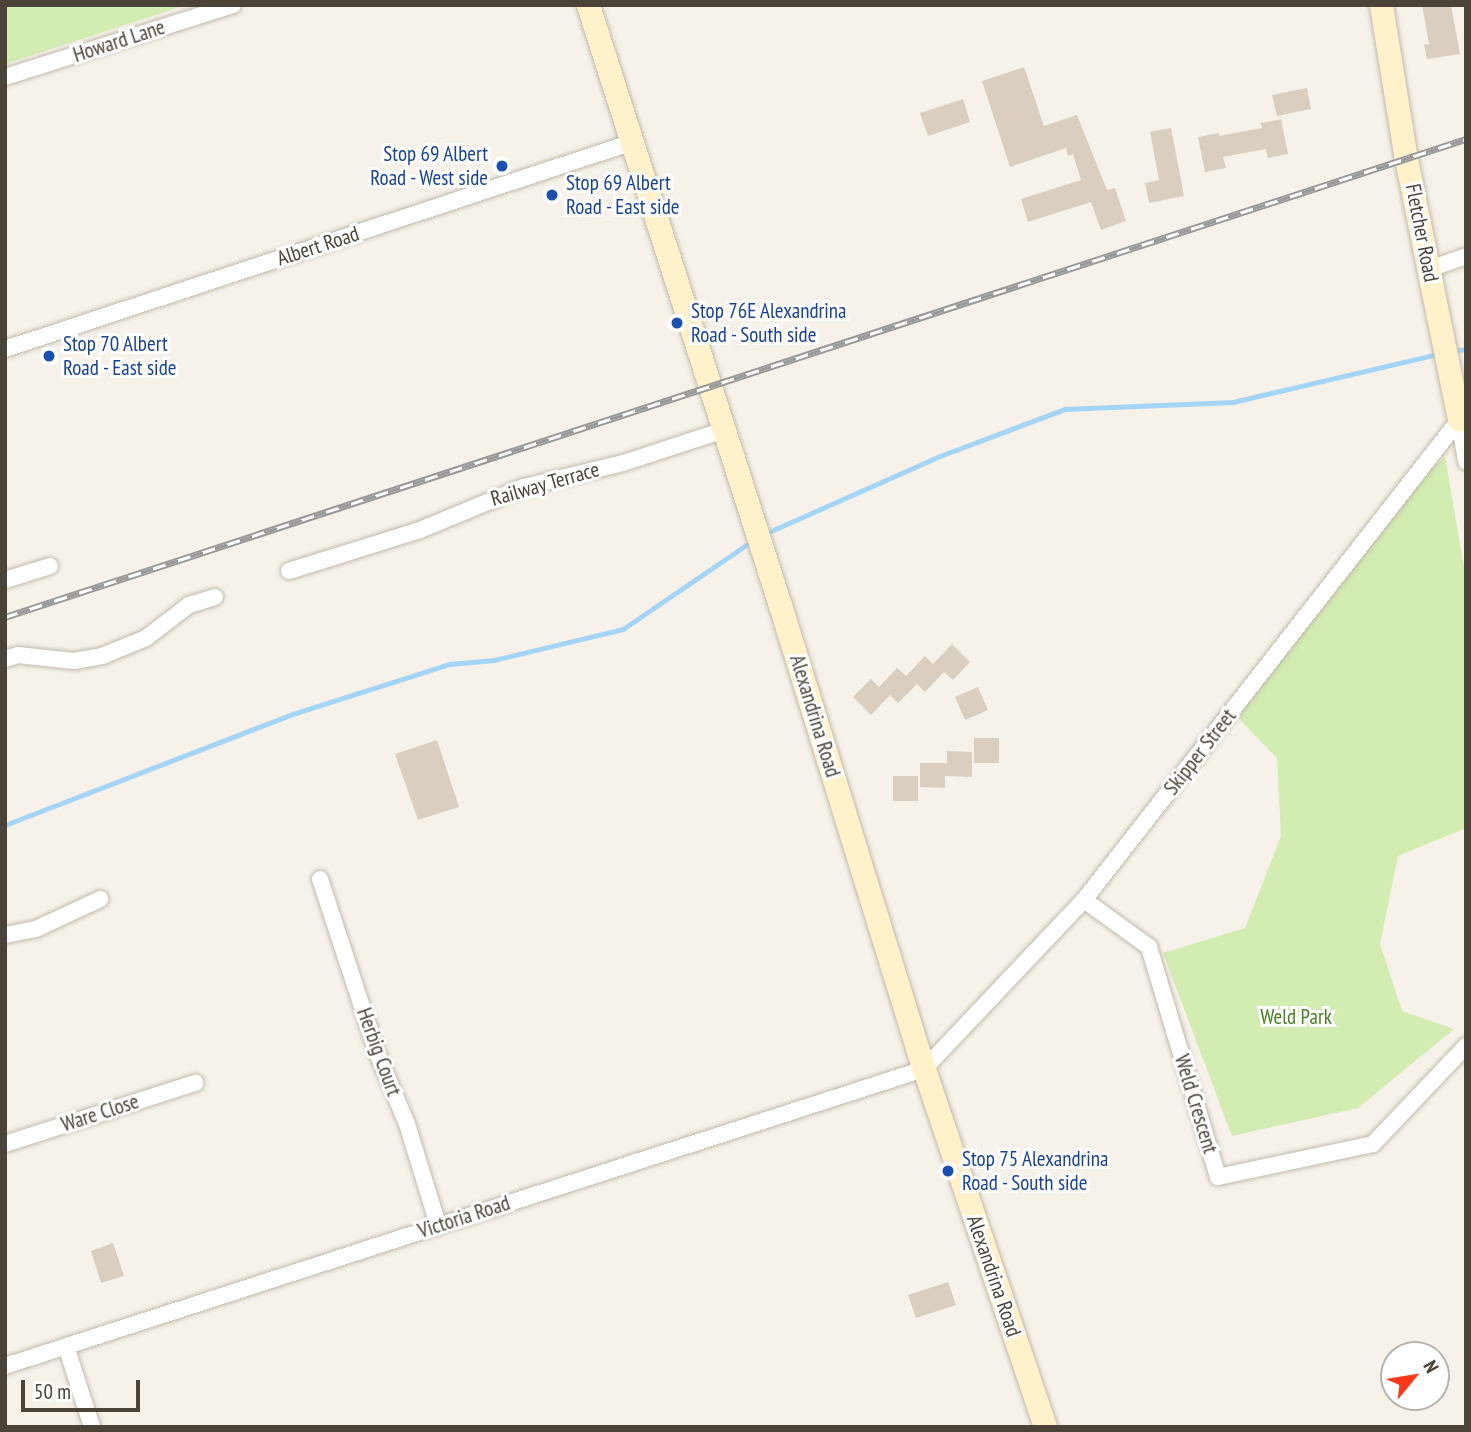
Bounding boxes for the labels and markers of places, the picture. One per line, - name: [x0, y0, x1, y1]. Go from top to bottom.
- place label: Stop 69 Albert Road - West side: [368, 141, 488, 191]
- marker: Stop 69 Albert Road - West side: [494, 158, 510, 174]
- place label: Stop 69 Albert Road - East side: [566, 170, 681, 220]
- marker: Stop 69 Albert Road - East side: [544, 187, 560, 203]
- place label: Stop 76E Alexandrina Road - South side: [691, 298, 847, 348]
- marker: Stop 76E Alexandrina Road - South side: [669, 315, 685, 331]
- place label: Stop 70 Albert Road - East side: [63, 331, 178, 381]
- marker: Stop 70 Albert Road - East side: [41, 348, 57, 364]
- place label: Stop 75 Alexandrina Road - South side: [962, 1146, 1109, 1196]
- marker: Stop 75 Alexandrina Road - South side: [940, 1163, 956, 1179]

